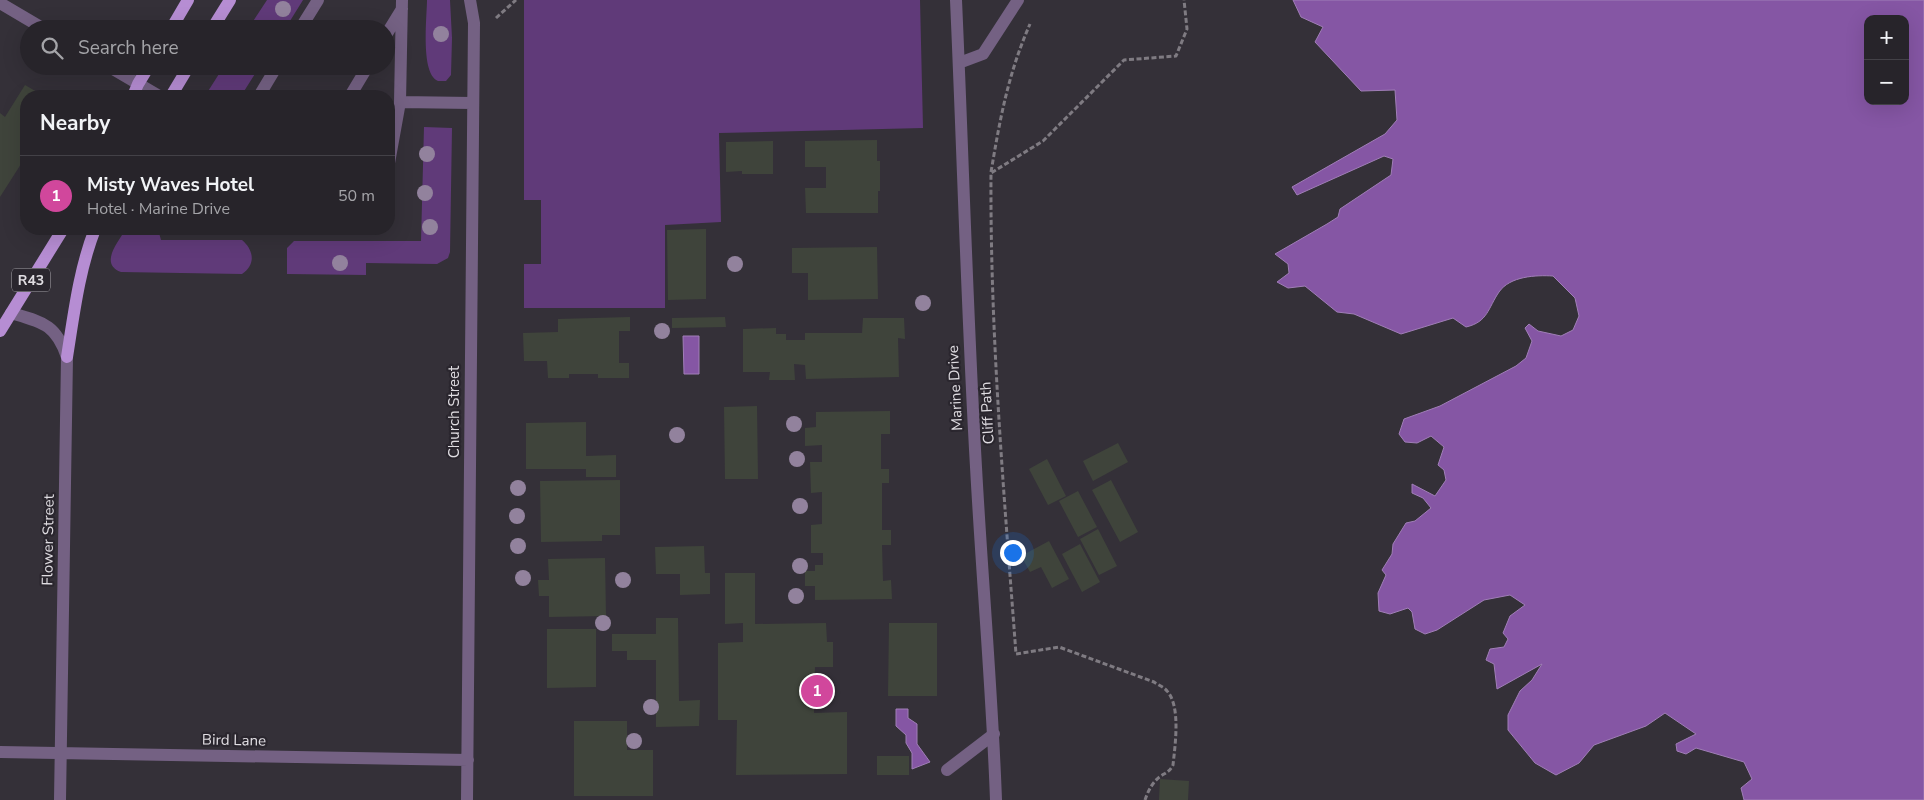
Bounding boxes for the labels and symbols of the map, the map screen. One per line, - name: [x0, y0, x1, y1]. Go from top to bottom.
- road number: R43: [12, 268, 50, 292]
- street label: Marine Drive: [943, 345, 967, 431]
- street label: Church Street: [444, 365, 464, 458]
- street label: Cliff Path: [975, 381, 999, 445]
- street label: Flower Street: [37, 493, 59, 586]
- your location: [1000, 540, 1026, 566]
- pin: 1: [801, 672, 833, 710]
- street label: Bird Lane: [202, 729, 266, 751]

